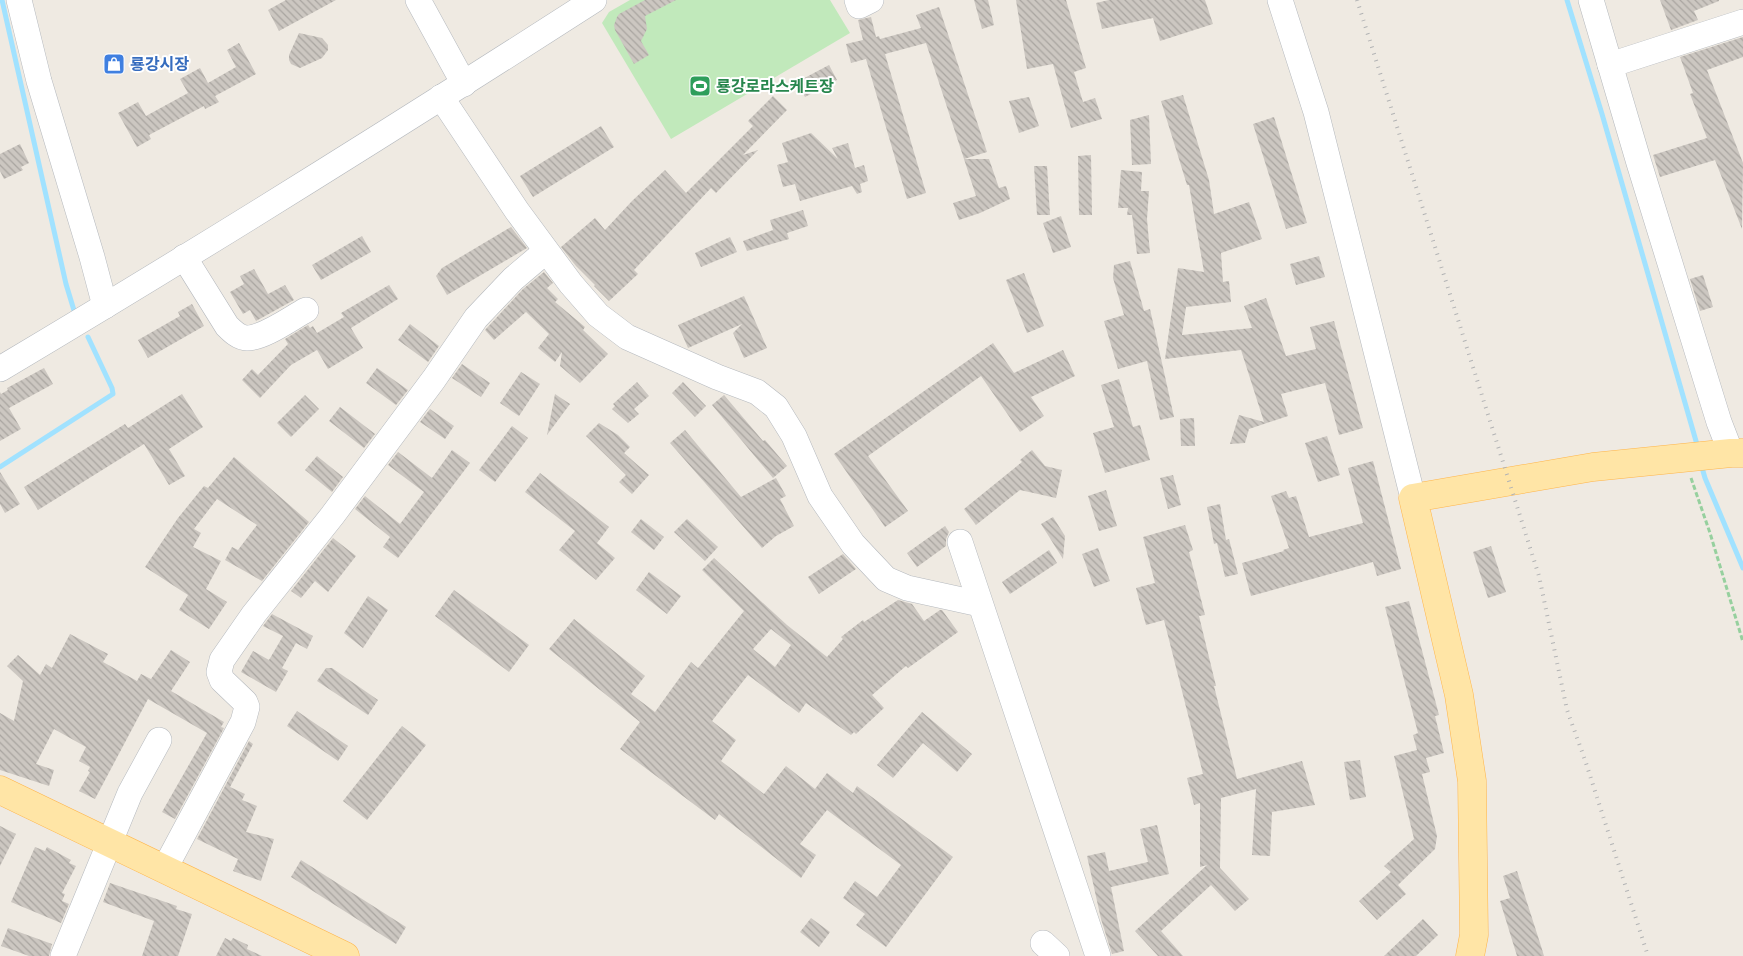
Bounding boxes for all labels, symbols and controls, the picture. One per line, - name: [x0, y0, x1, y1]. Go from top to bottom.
- shop icon: 룡강시장: [102, 52, 126, 76]
- place label: 룡강시장: [130, 54, 189, 73]
- sports icon: 룡강로라스케트장: [688, 74, 712, 98]
- place label: 룡강로라스케트장: [716, 76, 834, 95]

